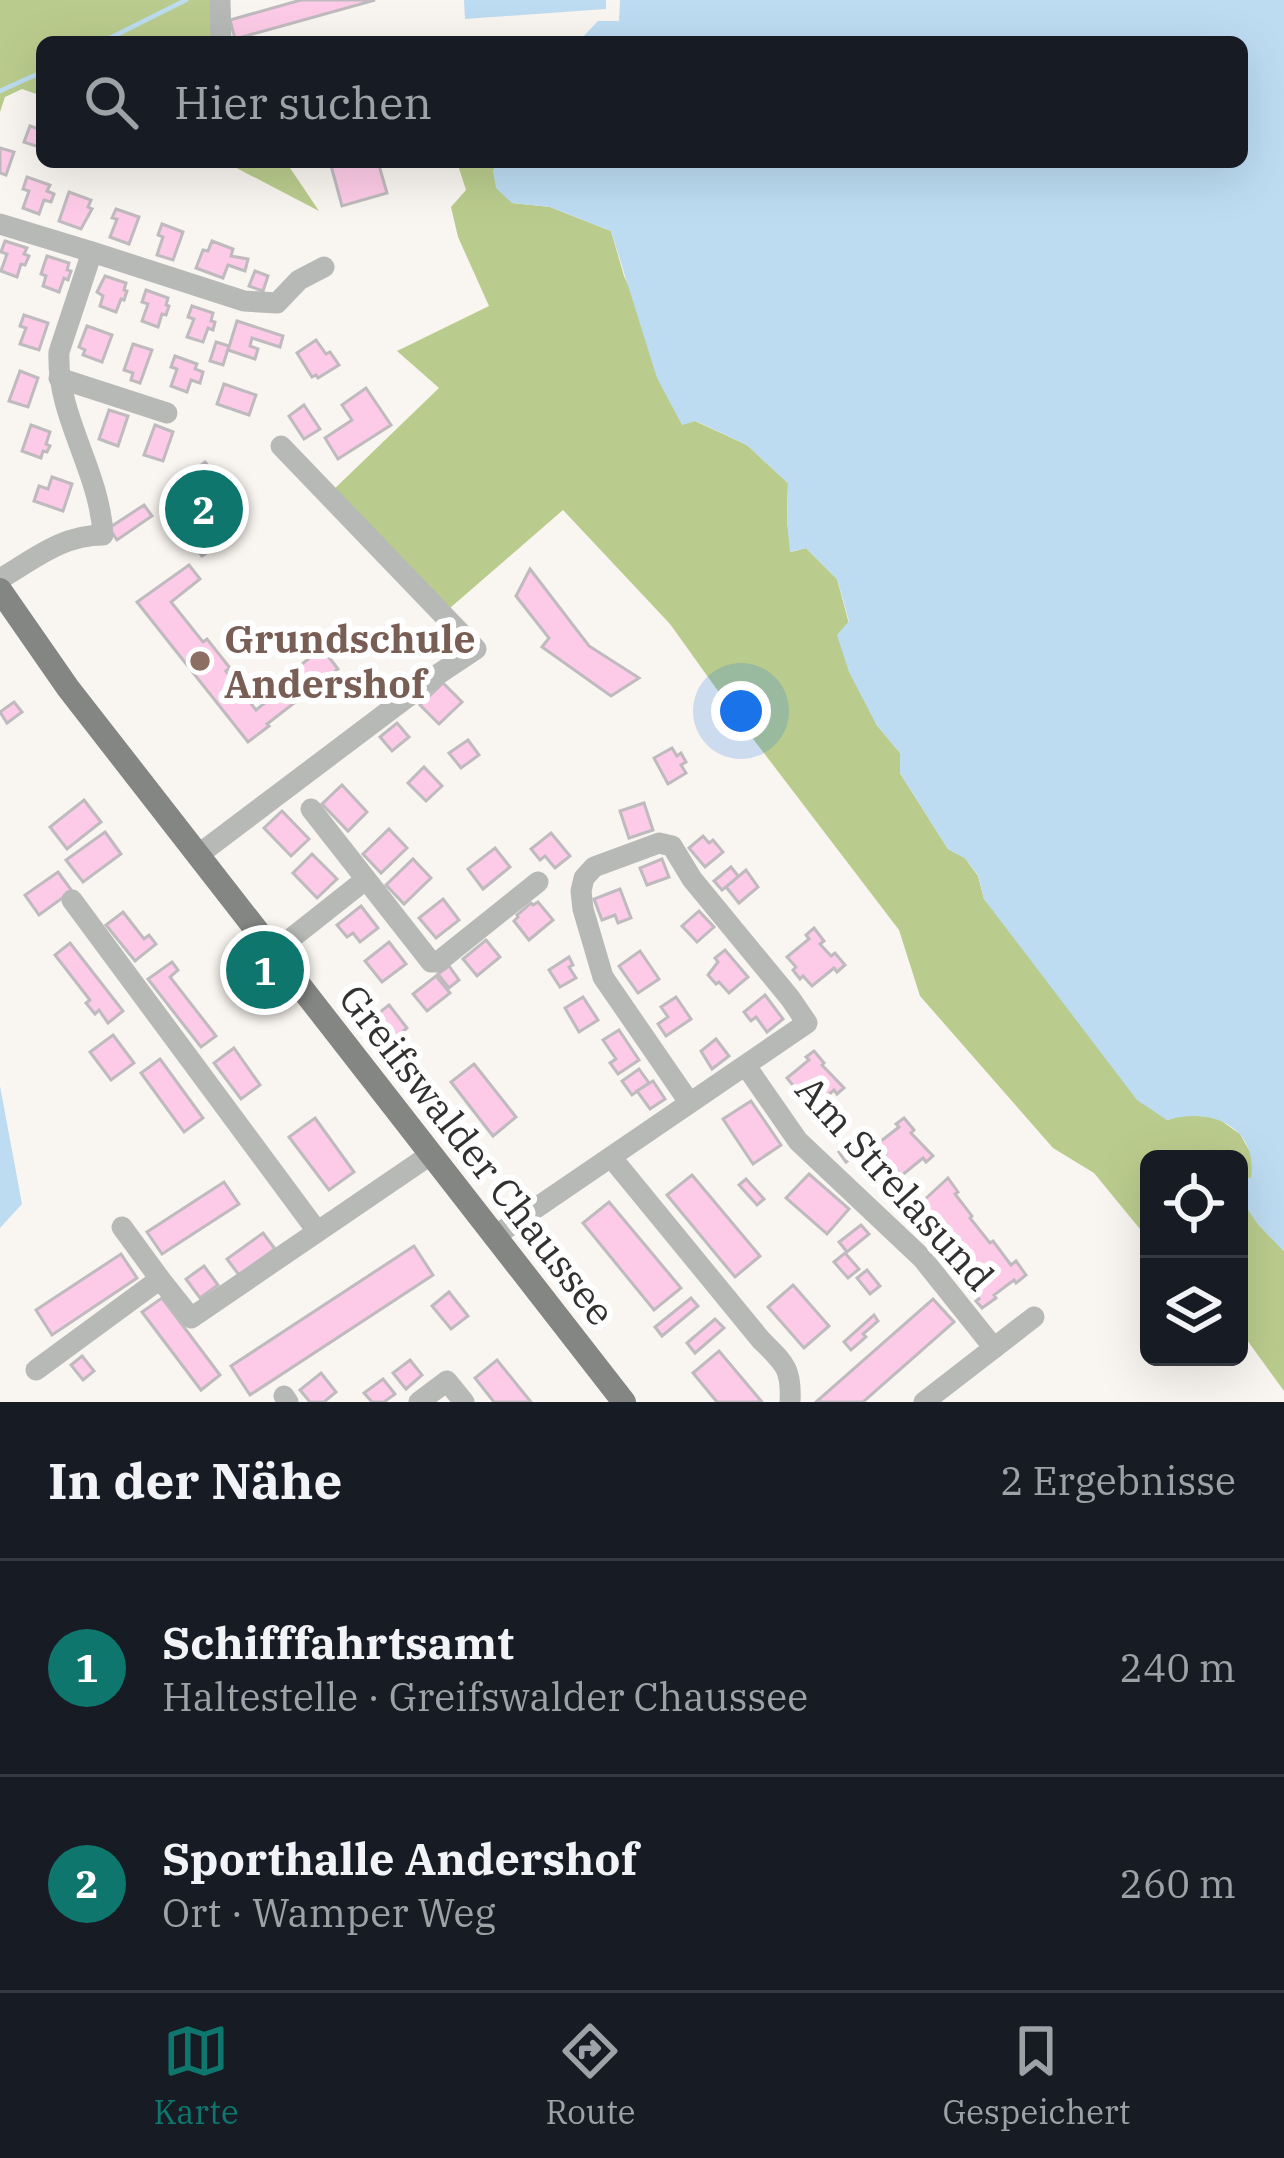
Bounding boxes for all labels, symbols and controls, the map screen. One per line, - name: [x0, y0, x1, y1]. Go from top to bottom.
- search box: [36, 36, 1248, 168]
- icon: search: [78, 69, 144, 135]
- text: Hier suchen: [174, 73, 432, 131]
- pin: 2: [165, 464, 243, 554]
- place label: Grundschule Andershof: [224, 613, 476, 709]
- marker: Grundschule Andershof: [187, 648, 213, 674]
- your location: [711, 681, 771, 741]
- pin: 1: [226, 925, 304, 1015]
- street label: Greifswalder Chaussee: [328, 974, 627, 1336]
- street label: Am Strelasund: [785, 1064, 1006, 1301]
- map controls: [1140, 1150, 1248, 1366]
- button: locate: [1140, 1150, 1248, 1258]
- button: layers: [1140, 1258, 1248, 1366]
- text: In der Nähe: [48, 1447, 342, 1513]
- text: 2 Ergebnisse: [1000, 1455, 1236, 1506]
- text: Schifffahrtsamt: [162, 1613, 514, 1671]
- text: 1: [75, 1642, 99, 1693]
- text: 240 m: [1120, 1642, 1236, 1693]
- text: Haltestelle · Greifswalder Chaussee: [162, 1671, 808, 1722]
- text: Sporthalle Andershof: [162, 1829, 638, 1887]
- text: 2: [75, 1858, 99, 1909]
- text: 260 m: [1120, 1858, 1236, 1909]
- text: Ort · Wamper Weg: [162, 1887, 496, 1938]
- tab: Karte: [153, 2018, 239, 2133]
- tab: Route: [545, 2018, 636, 2133]
- tab: Gespeichert: [942, 2018, 1131, 2133]

